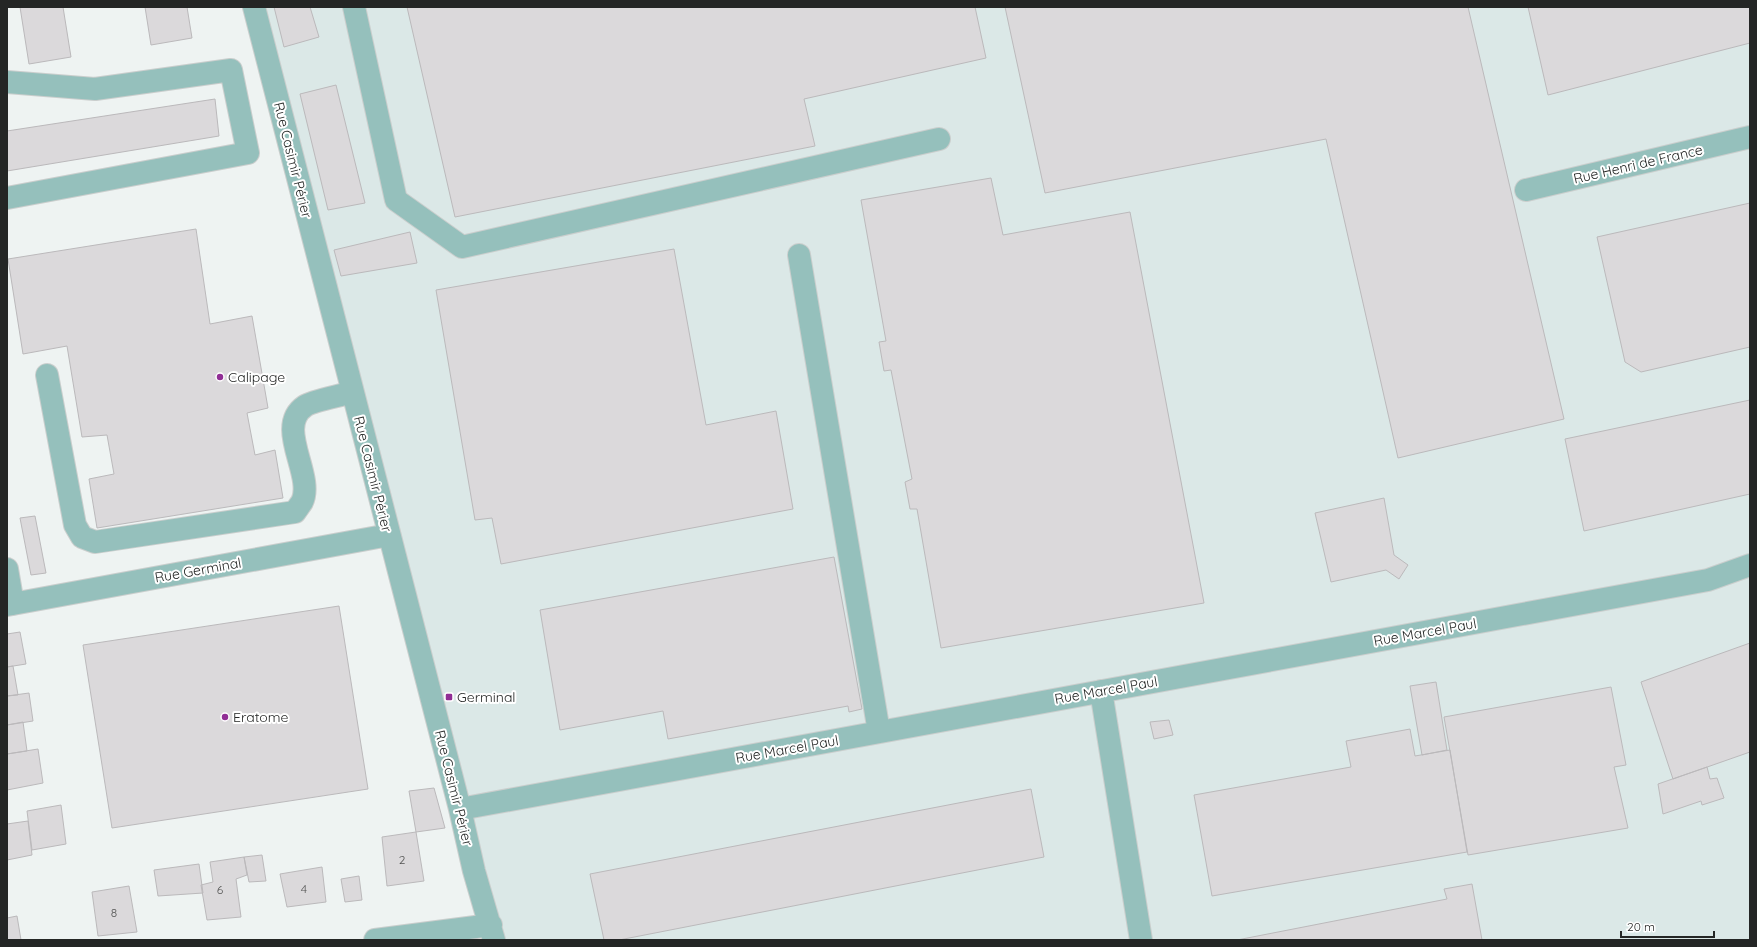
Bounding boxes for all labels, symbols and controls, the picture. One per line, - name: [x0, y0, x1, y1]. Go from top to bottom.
- street label: Rue Casimir Périer: [270, 100, 316, 220]
- street label: Rue Henri de France: [1572, 140, 1705, 188]
- place label: Calipage: [228, 368, 285, 386]
- marker: Calipage: [215, 372, 225, 382]
- street label: Rue Casimir Périer: [350, 414, 396, 534]
- street label: Rue Germinal: [153, 554, 243, 586]
- street label: Rue Marcel Paul: [1372, 614, 1478, 650]
- street label: Rue Marcel Paul: [1053, 672, 1159, 708]
- place label: Germinal: [457, 688, 516, 706]
- marker: Germinal: [444, 692, 454, 702]
- place label: Eratome: [233, 708, 289, 726]
- marker: Eratome: [220, 712, 230, 722]
- street label: Rue Casimir Périer: [431, 728, 477, 848]
- street label: Rue Marcel Paul: [734, 731, 840, 767]
- house number: 2: [399, 852, 406, 867]
- house number: 4: [301, 881, 307, 896]
- house number: 6: [217, 882, 224, 897]
- house number: 8: [111, 905, 117, 920]
- scale bar: [1621, 913, 1714, 939]
- text: 20 m: [1627, 919, 1655, 934]

